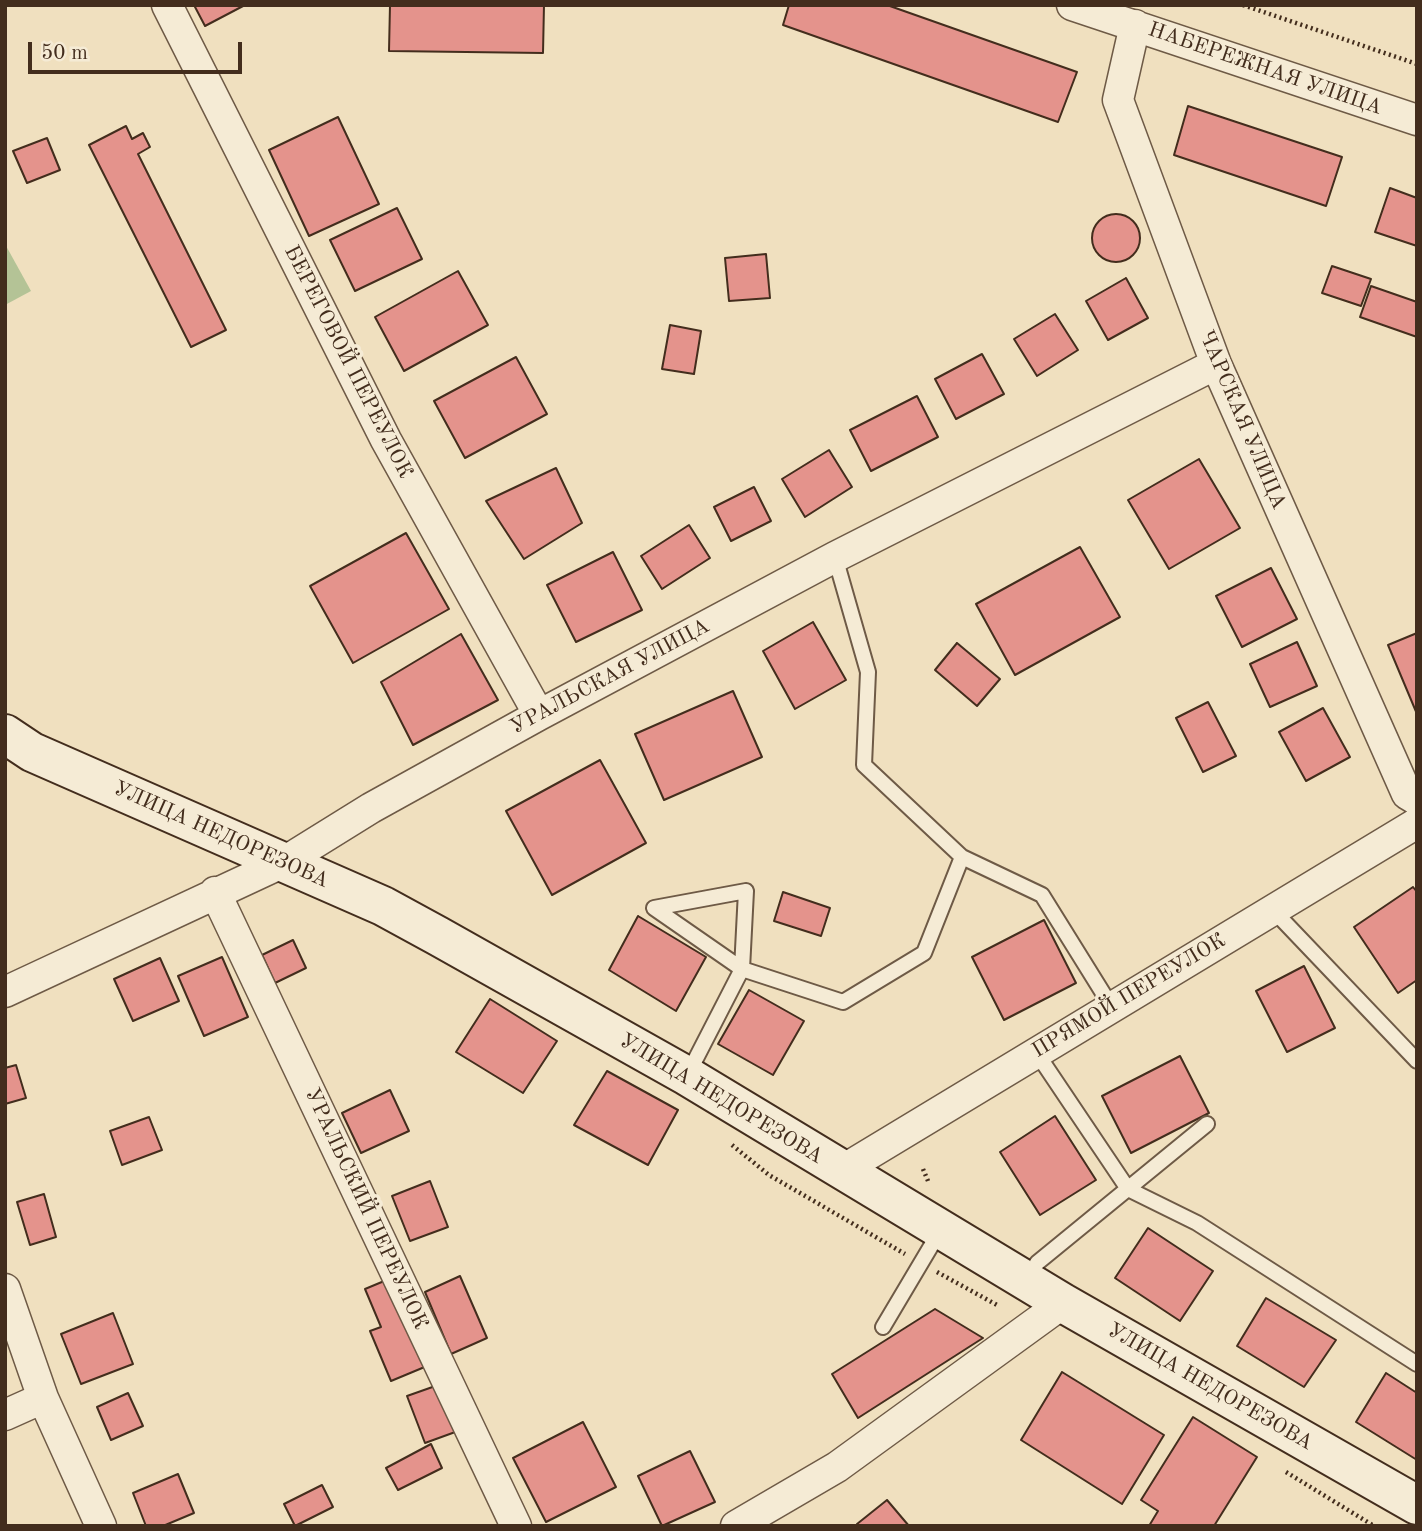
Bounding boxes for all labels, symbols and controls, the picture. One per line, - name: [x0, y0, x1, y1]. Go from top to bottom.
- street label: НАБЕРЕЖНАЯ УЛИЦА: [1145, 17, 1385, 121]
- scale bar: [32, 28, 245, 72]
- text: 50 m: [41, 43, 88, 64]
- street label: БЕРЕГОВОЙ ПЕРЕУЛОК: [278, 241, 418, 483]
- street label: ЧАРСКАЯ УЛИЦА: [1193, 327, 1291, 513]
- street label: УРАЛЬСКАЯ УЛИЦА: [506, 614, 714, 740]
- street label: УЛИЦА НЕДОРЕЗОВА: [109, 776, 333, 894]
- street label: ПРЯМОЙ ПЕРЕУЛОК: [1028, 928, 1230, 1064]
- street label: УЛИЦА НЕДОРЕЗОВА: [615, 1028, 827, 1170]
- street label: УРАЛЬСКИЙ ПЕРЕУЛОК: [299, 1084, 433, 1334]
- street label: УЛИЦА НЕДОРЕЗОВА: [1103, 1318, 1317, 1456]

